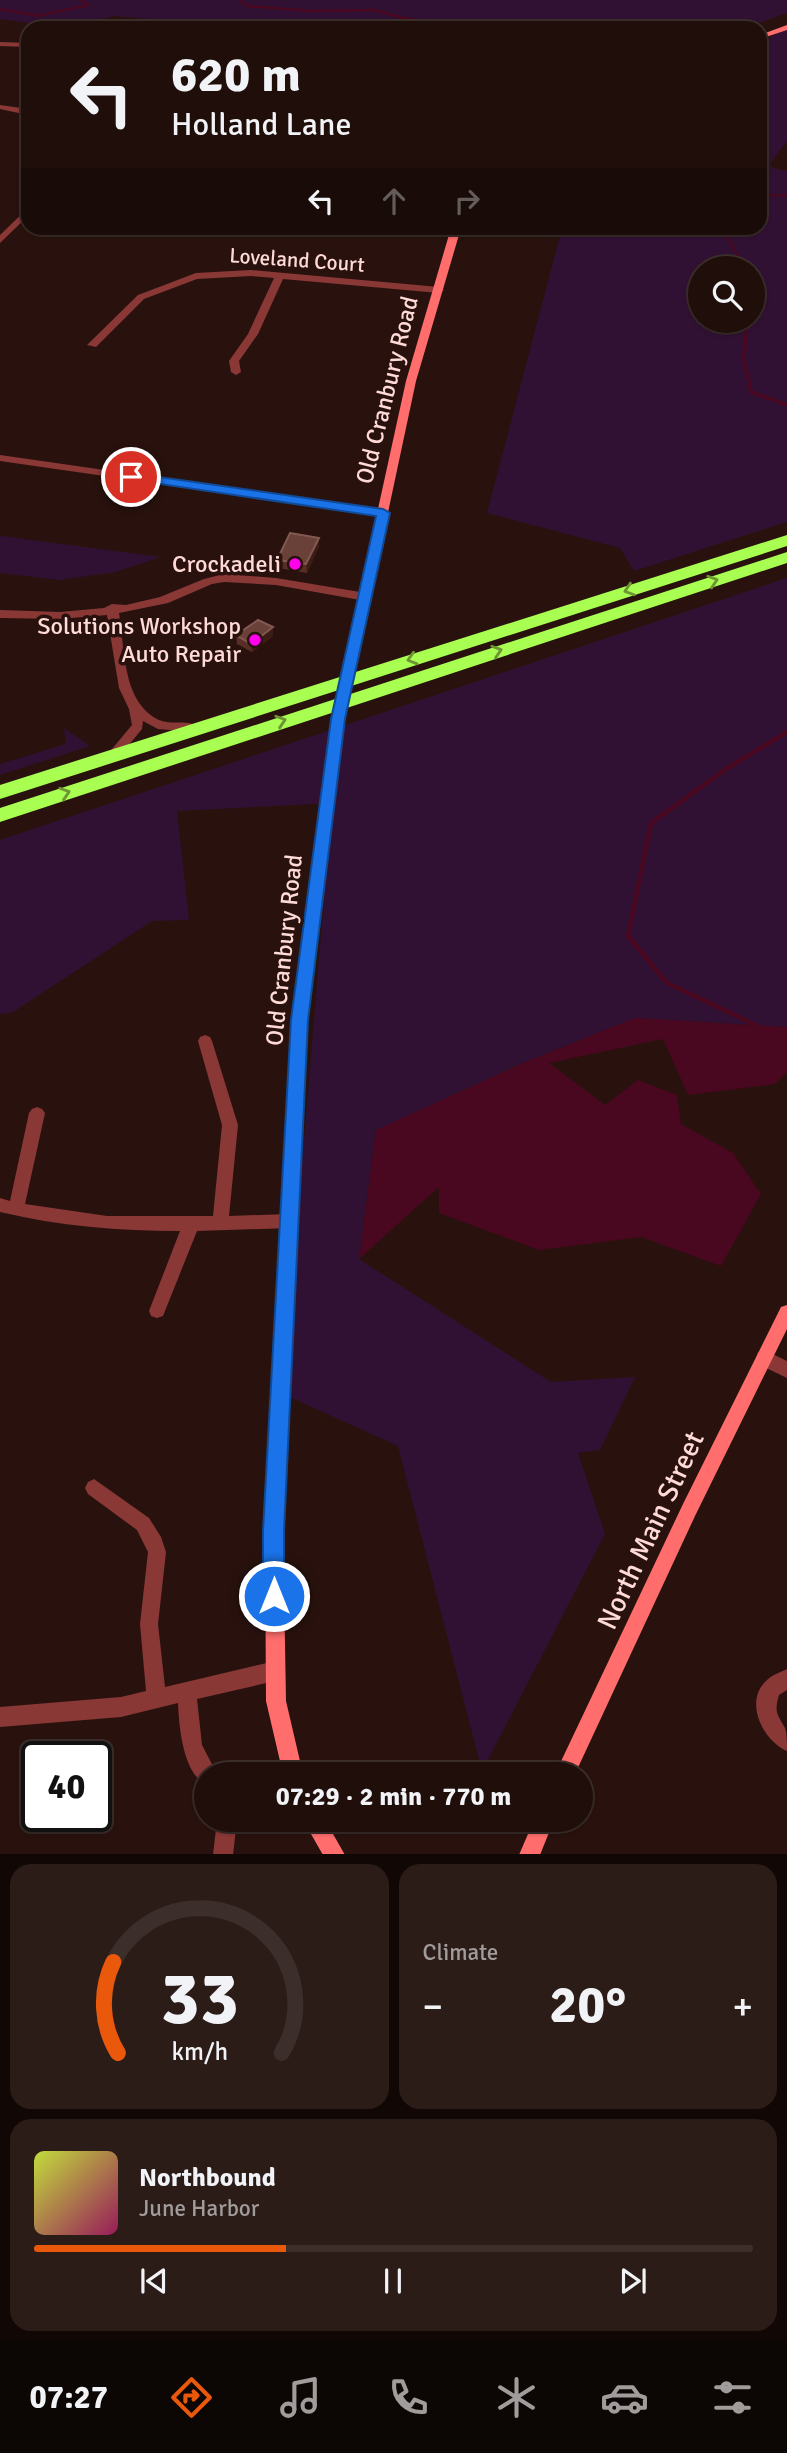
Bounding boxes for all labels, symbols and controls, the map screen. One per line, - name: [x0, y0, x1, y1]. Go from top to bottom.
- text: 620 m: [171, 45, 301, 105]
- icon: left: [56, 49, 147, 140]
- text: Holland Lane: [171, 105, 351, 144]
- icon: left: [302, 182, 340, 220]
- icon: ahead: [375, 182, 413, 220]
- icon: right: [448, 182, 486, 220]
- street label: Loveland Court: [229, 242, 365, 278]
- map controls: [688, 256, 765, 333]
- button: search: [688, 256, 765, 333]
- street label: Old Cranbury Road: [349, 293, 425, 487]
- pin: [101, 447, 161, 507]
- icon: arrive: [112, 458, 150, 496]
- place label: Crockadeli: [172, 549, 281, 579]
- marker: Crockadeli: [287, 556, 303, 572]
- one-way arrow: [707, 575, 719, 589]
- one-way arrow: [623, 582, 635, 597]
- place label: Solutions Workshop Auto Repair: [37, 611, 241, 669]
- marker: Solutions Workshop Auto Repair: [247, 632, 263, 648]
- one-way arrow: [490, 645, 503, 659]
- one-way arrow: [406, 650, 418, 665]
- one-way arrow: [274, 715, 286, 730]
- one-way arrow: [58, 787, 70, 801]
- street label: Old Cranbury Road: [259, 853, 309, 1047]
- street label: North Main Street: [590, 1426, 712, 1635]
- position arrow: [237, 1559, 311, 1633]
- speed limit sign: 40: [21, 1741, 112, 1832]
- text: 07:29 · 2 min · 770 m: [276, 1781, 511, 1813]
- text: Climate: [423, 1938, 498, 1967]
- text: 33: [160, 1955, 239, 2044]
- text: 20°: [549, 1973, 626, 2037]
- text: −: [423, 1983, 443, 2030]
- text: +: [732, 1983, 753, 2030]
- text: km/h: [171, 2035, 228, 2066]
- text: Northbound: [139, 2162, 276, 2194]
- text: June Harbor: [139, 2194, 259, 2223]
- icon: previous: [135, 2262, 173, 2300]
- icon: pause: [374, 2262, 412, 2300]
- icon: next: [614, 2262, 652, 2300]
- icon: directions: [167, 2373, 216, 2422]
- icon: music: [276, 2373, 325, 2422]
- icon: phone: [384, 2373, 433, 2422]
- icon: climate: [492, 2373, 541, 2422]
- icon: car: [600, 2373, 649, 2422]
- icon: filters: [708, 2373, 757, 2422]
- text: 07:27: [30, 2378, 108, 2417]

